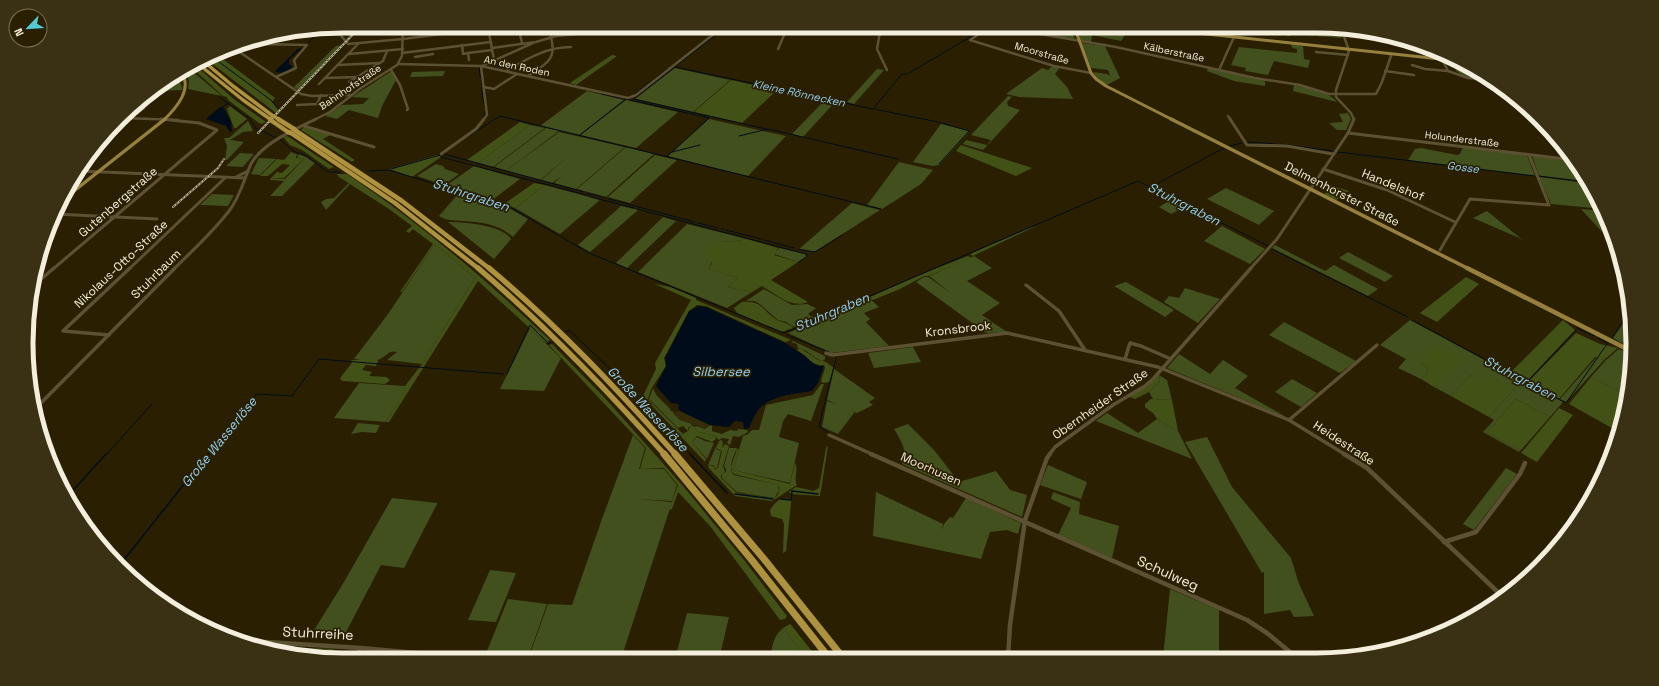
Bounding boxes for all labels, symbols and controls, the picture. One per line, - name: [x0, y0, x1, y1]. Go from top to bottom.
- north arrow: [8, 8, 48, 48]
- text: N: [11, 26, 27, 39]
- street label: Moorstraße: [1013, 39, 1071, 67]
- street label: Kälberstraße: [1143, 39, 1206, 65]
- street label: An den Roden: [483, 53, 551, 79]
- street label: Bahnhofstraße: [316, 61, 384, 113]
- water label: Kleine Rönnecken: [752, 76, 847, 110]
- street label: Holunderstraße: [1424, 128, 1500, 150]
- street label: Delmenhorster Straße: [1282, 158, 1402, 230]
- water label: Gosse: [1446, 158, 1480, 176]
- street label: Gutenbergstraße: [75, 163, 161, 241]
- street label: Handelshof: [1359, 165, 1427, 205]
- water label: Stuhrgraben: [431, 175, 512, 216]
- water label: Stuhrgraben: [1145, 178, 1224, 230]
- street label: Nikolaus-Otto-Straße: [71, 216, 171, 312]
- street label: Stuhrbaum: [128, 246, 184, 302]
- water label: Stuhrgraben: [792, 288, 873, 335]
- street label: Kronsbrook: [924, 317, 992, 341]
- water label: Stuhrgraben: [1481, 352, 1560, 405]
- water label: Große Wasserlöse: [604, 363, 693, 456]
- water label: Silbersee: [692, 363, 751, 380]
- street label: Obernheider Straße: [1049, 365, 1151, 443]
- water label: Große Wasserlöse: [177, 392, 261, 491]
- street label: Heidestraße: [1310, 417, 1378, 469]
- street label: Moorhusen: [898, 448, 964, 490]
- street label: Schulweg: [1134, 551, 1202, 595]
- street label: Stuhrreihe: [282, 622, 354, 644]

